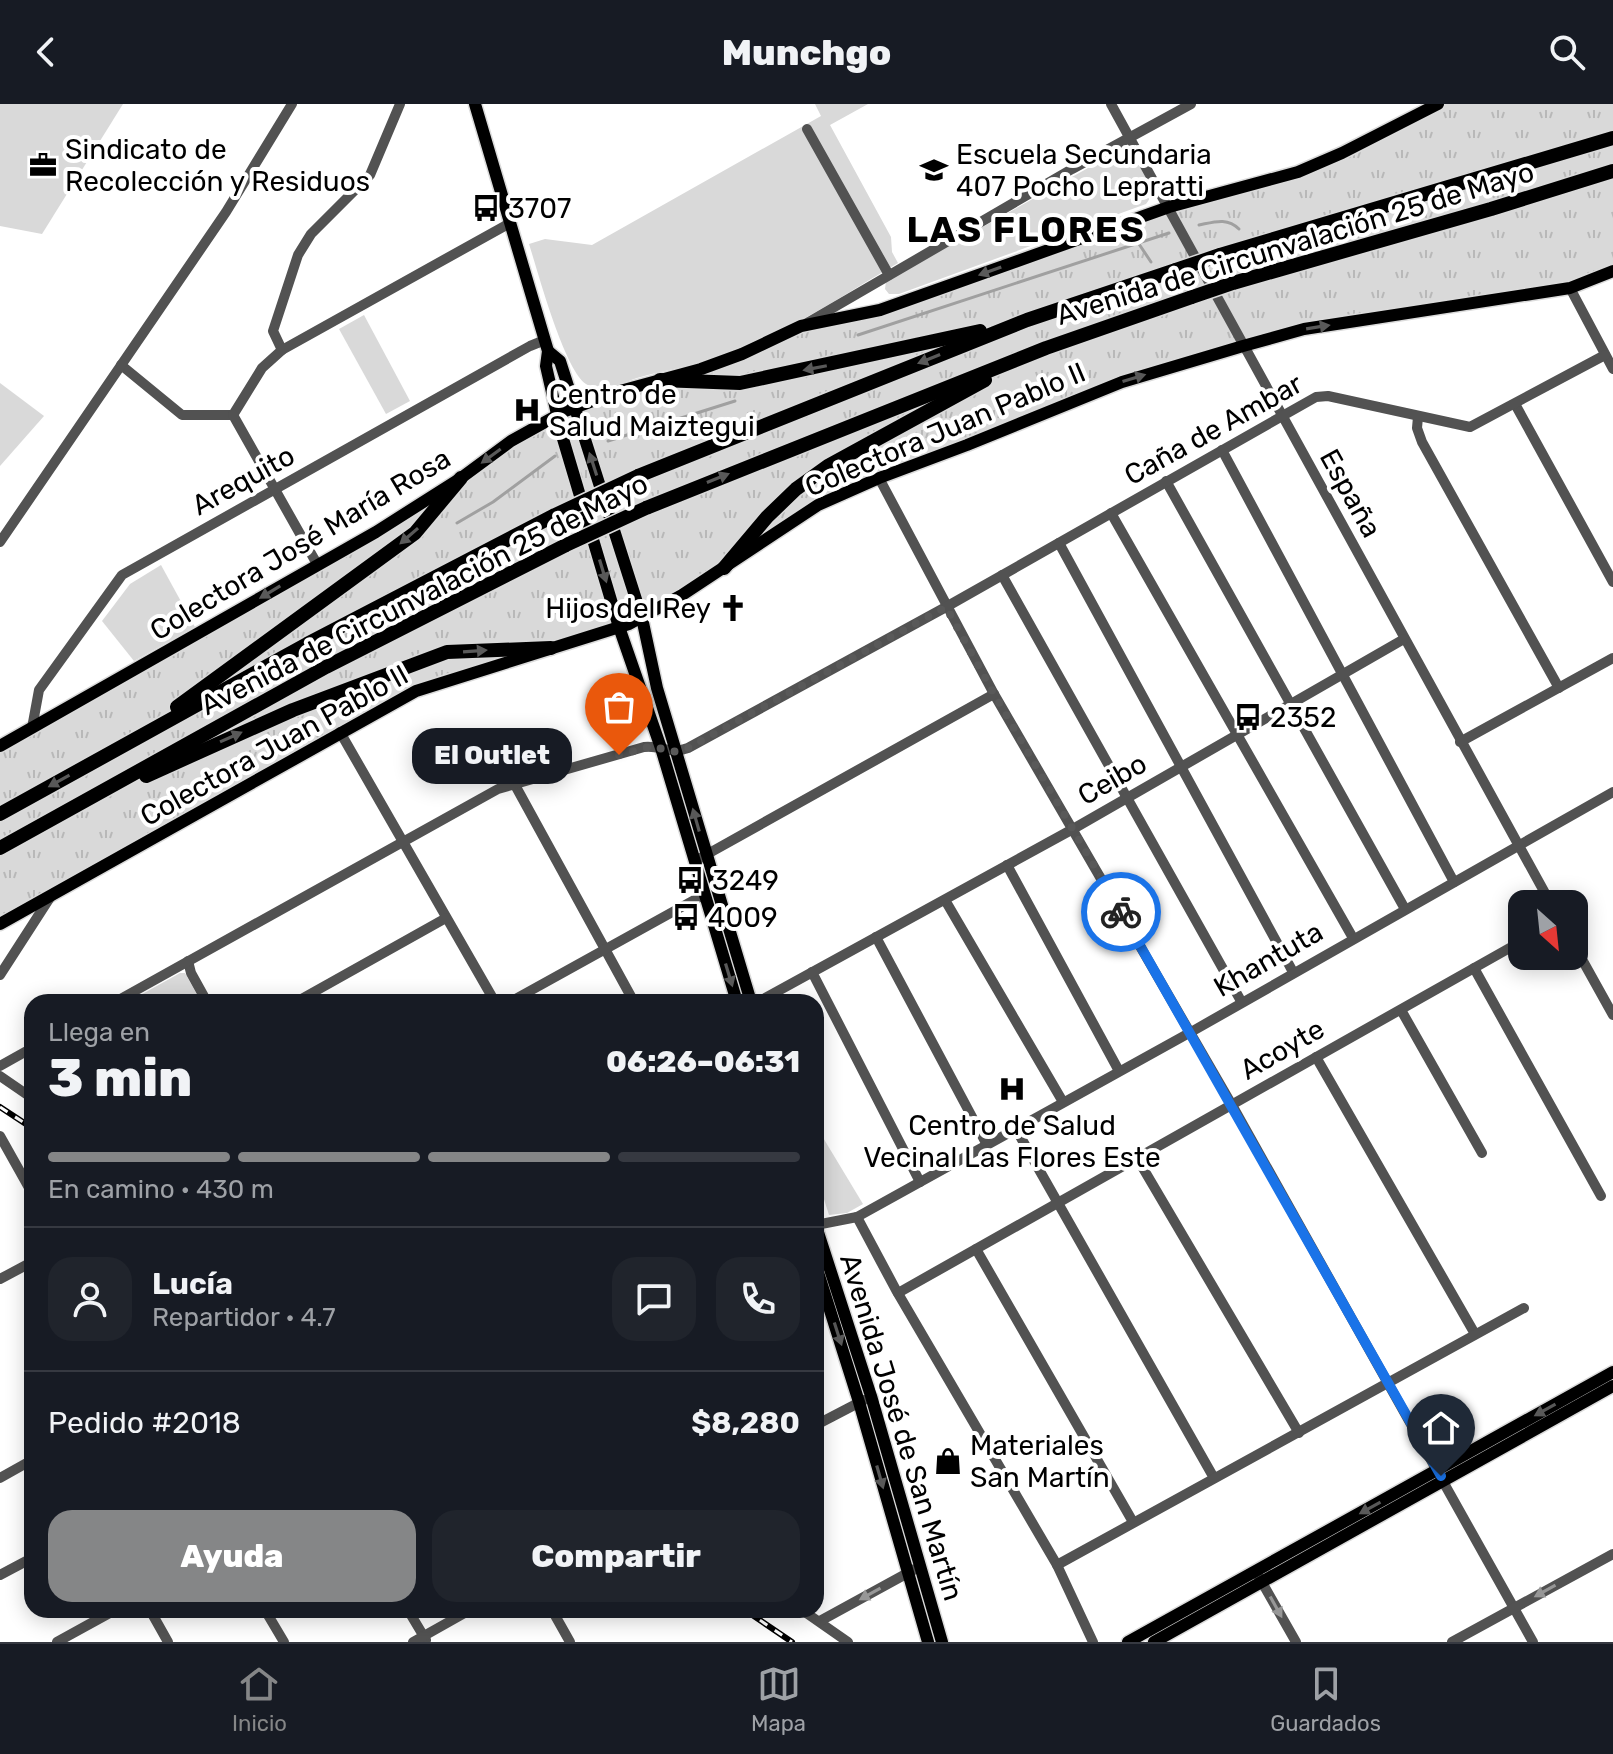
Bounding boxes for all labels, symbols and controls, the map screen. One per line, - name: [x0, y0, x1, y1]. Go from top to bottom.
- icon: back: [24, 30, 68, 74]
- icon: search: [1545, 30, 1589, 74]
- text: Munchgo: [722, 31, 891, 74]
- place label: Sindicato de Recolección y Residuos: [65, 133, 370, 198]
- place label: Escuela Secundaria 407 Pocho Lepratti: [956, 138, 1212, 203]
- office icon: Sindicato de Recolección y Residuos: [28, 150, 58, 180]
- school or university icon: Escuela Secundaria 407 Pocho Lepratti: [919, 155, 949, 185]
- street label: Avenida de Circunvalación 25 de Mayo: [1052, 155, 1538, 332]
- place label: 3707: [508, 192, 571, 225]
- bus stop icon: 3707: [471, 193, 501, 223]
- district label: LAS FLORES: [906, 208, 1146, 251]
- one-way arrow: [978, 265, 1002, 278]
- one-way arrow: [1306, 320, 1331, 333]
- one-way arrow: [917, 353, 941, 366]
- street label: Colectora Juan Pablo II: [800, 355, 1090, 503]
- one-way arrow: [802, 362, 827, 375]
- street label: Caña de Ambar: [1119, 367, 1308, 492]
- one-way arrow: [1122, 371, 1146, 384]
- place label: Centro de Salud Maiztegui: [549, 378, 755, 443]
- hospital icon: Centro de Salud Maiztegui: [512, 395, 542, 425]
- street label: Arequito: [186, 439, 300, 522]
- street label: Colectora José María Rosa: [144, 442, 456, 647]
- street label: España: [1313, 443, 1388, 543]
- one-way arrow: [481, 447, 501, 463]
- one-way arrow: [586, 451, 598, 475]
- street label: Avenida de Circunvalación 25 de Mayo: [195, 467, 653, 722]
- one-way arrow: [706, 472, 730, 485]
- one-way arrow: [400, 527, 420, 544]
- one-way arrow: [597, 559, 610, 583]
- one-way arrow: [259, 585, 281, 599]
- place label: Hijos del Rey: [545, 592, 711, 625]
- church icon: Hijos del Rey: [718, 593, 748, 623]
- one-way arrow: [463, 644, 488, 657]
- street label: Colectora Juan Pablo II: [135, 658, 414, 833]
- pin: [585, 673, 653, 755]
- icon: bag: [597, 685, 641, 729]
- place label: 2352: [1270, 701, 1336, 734]
- bus stop icon: 2352: [1233, 702, 1263, 732]
- callout: El Outlet: [411, 727, 571, 783]
- one-way arrow: [219, 731, 243, 744]
- text: El Outlet: [434, 740, 550, 771]
- street label: Ceibo: [1072, 747, 1152, 812]
- one-way arrow: [48, 774, 70, 788]
- one-way arrow: [689, 808, 702, 832]
- place label: 3249: [712, 864, 779, 897]
- bus stop icon: 3249: [675, 865, 705, 895]
- courier: [1081, 872, 1161, 952]
- icon: bike: [1099, 890, 1143, 934]
- north arrow: [1508, 890, 1588, 970]
- map controls: [1508, 890, 1588, 970]
- place label: 4009: [708, 901, 778, 934]
- bus stop icon: 4009: [671, 902, 701, 932]
- street label: Khantuta: [1208, 915, 1329, 1004]
- one-way arrow: [723, 963, 736, 987]
- street label: Acoyte: [1234, 1012, 1330, 1087]
- text: Llega en: [48, 1017, 150, 1048]
- text: 06:26–06:31: [606, 1044, 800, 1080]
- text: 3 min: [48, 1047, 192, 1109]
- hospital icon: Centro de Salud Vecinal Las Flores Este: [997, 1074, 1027, 1104]
- place label: Centro de Salud Vecinal Las Flores Este: [863, 1109, 1161, 1174]
- text: En camino · 430 m: [48, 1174, 274, 1205]
- street label: Avenida José de San Martín: [833, 1250, 970, 1605]
- button: person: [48, 1257, 132, 1341]
- button: chat: [612, 1257, 696, 1341]
- button: phone: [716, 1257, 800, 1341]
- text: Lucía: [152, 1266, 233, 1302]
- text: Repartidor · 4.7: [152, 1302, 335, 1333]
- one-way arrow: [832, 1322, 844, 1346]
- pin: [1407, 1394, 1475, 1476]
- one-way arrow: [1534, 1403, 1556, 1417]
- text: Pedido #2018: [48, 1405, 241, 1441]
- text: $8,280: [691, 1405, 800, 1441]
- icon: home: [1419, 1406, 1463, 1450]
- place label: Materiales San Martín: [970, 1429, 1110, 1494]
- shop icon: Materiales San Martín: [933, 1446, 963, 1476]
- one-way arrow: [875, 1464, 887, 1489]
- one-way arrow: [1359, 1501, 1381, 1515]
- button: Ayuda: [48, 1510, 416, 1602]
- button: Compartir: [432, 1510, 800, 1602]
- one-way arrow: [1533, 1584, 1556, 1598]
- one-way arrow: [859, 1586, 881, 1600]
- one-way arrow: [1269, 1596, 1283, 1618]
- tab: Inicio: [232, 1662, 287, 1737]
- tab: Mapa: [751, 1662, 806, 1737]
- tab: Guardados: [1270, 1662, 1381, 1737]

